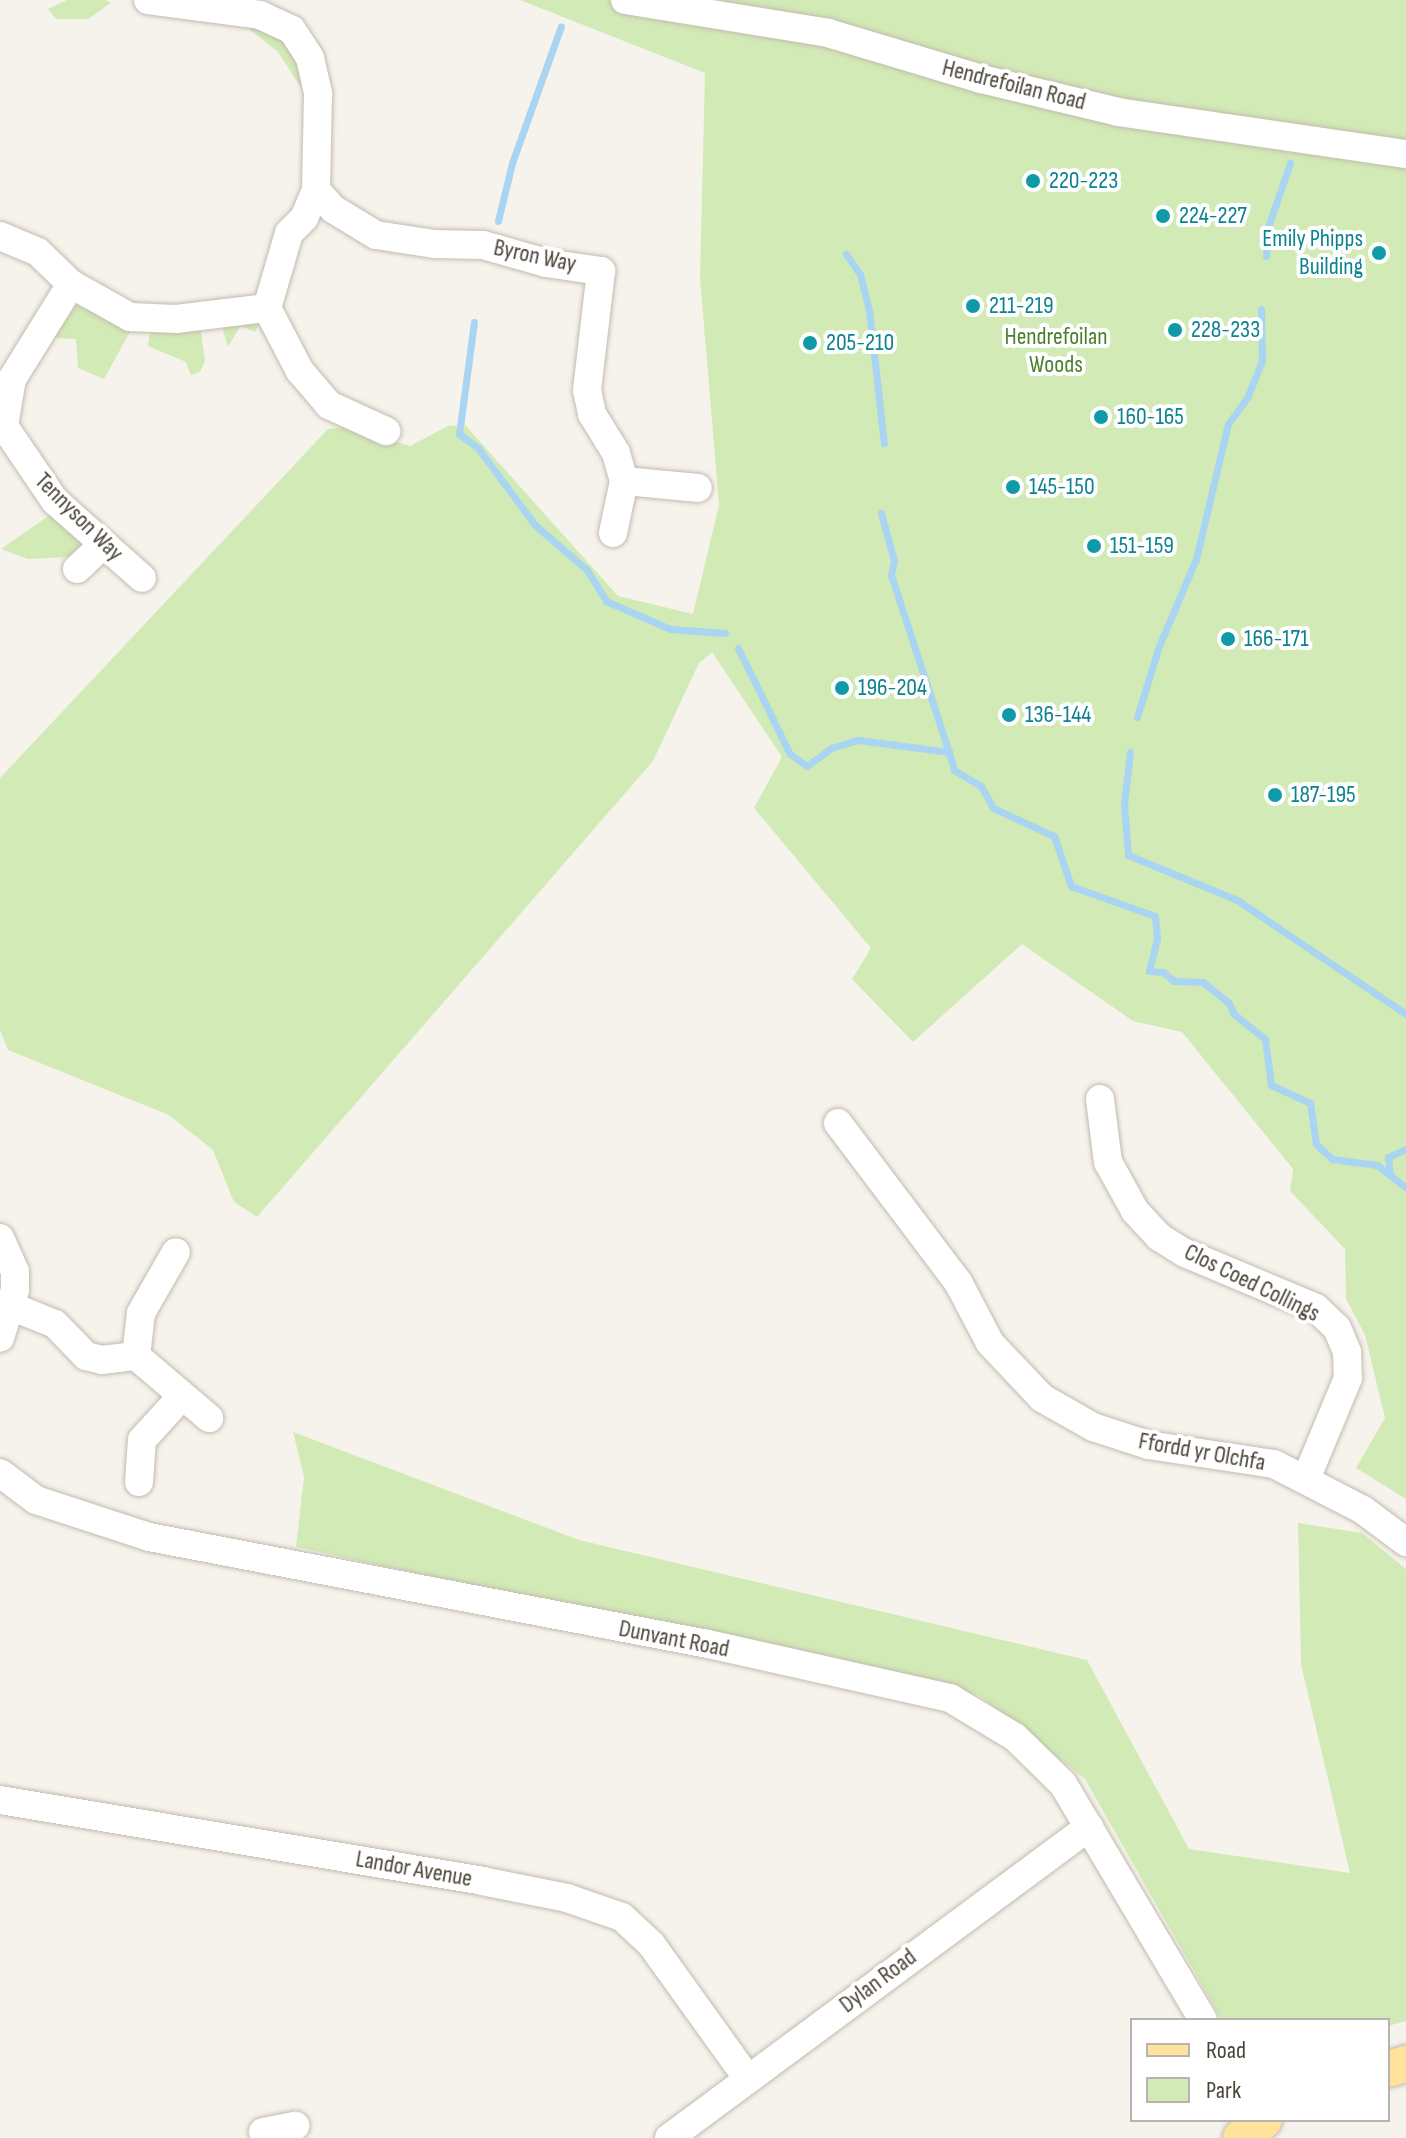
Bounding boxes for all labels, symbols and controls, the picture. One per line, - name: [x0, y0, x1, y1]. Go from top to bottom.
- street label: Hendrefoilan Road: [939, 53, 1089, 117]
- place label: 220-223: [1049, 167, 1118, 195]
- marker: 220-223: [1024, 172, 1042, 190]
- place label: 224-227: [1179, 202, 1247, 230]
- marker: 224-227: [1154, 207, 1172, 225]
- place label: Emily Phipps Building: [1262, 225, 1363, 281]
- street label: Byron Way: [491, 233, 579, 279]
- marker: Emily Phipps Building: [1370, 244, 1388, 262]
- place label: 211-219: [989, 292, 1054, 320]
- marker: 211-219: [964, 297, 982, 315]
- place label: 228-233: [1191, 316, 1260, 344]
- marker: 228-233: [1166, 321, 1184, 339]
- park label: Hendrefoilan Woods: [1004, 323, 1108, 379]
- place label: 205-210: [826, 329, 894, 357]
- marker: 205-210: [801, 334, 819, 352]
- place label: 160-165: [1117, 403, 1184, 431]
- marker: 160-165: [1092, 408, 1110, 426]
- street label: Tennyson Way: [29, 467, 129, 567]
- place label: 145-150: [1029, 473, 1095, 501]
- marker: 145-150: [1004, 478, 1022, 496]
- place label: 151-159: [1110, 532, 1174, 560]
- marker: 151-159: [1085, 537, 1103, 555]
- place label: 166-171: [1244, 625, 1309, 653]
- marker: 166-171: [1219, 630, 1237, 648]
- place label: 196-204: [858, 674, 927, 702]
- marker: 196-204: [833, 679, 851, 697]
- place label: 136-144: [1025, 701, 1091, 729]
- marker: 136-144: [1000, 706, 1018, 724]
- place label: 187-195: [1291, 781, 1356, 809]
- marker: 187-195: [1266, 786, 1284, 804]
- street label: Clos Coed Collings: [1180, 1238, 1324, 1328]
- street label: Ffordd yr Olchfa: [1136, 1427, 1268, 1477]
- street label: Dunvant Road: [616, 1614, 732, 1664]
- street label: Landor Avenue: [354, 1845, 474, 1893]
- street label: Dylan Road: [834, 1943, 922, 2019]
- legend: [1130, 2018, 1390, 2122]
- text: Road: [1206, 2036, 1246, 2065]
- text: Park: [1206, 2076, 1241, 2105]

